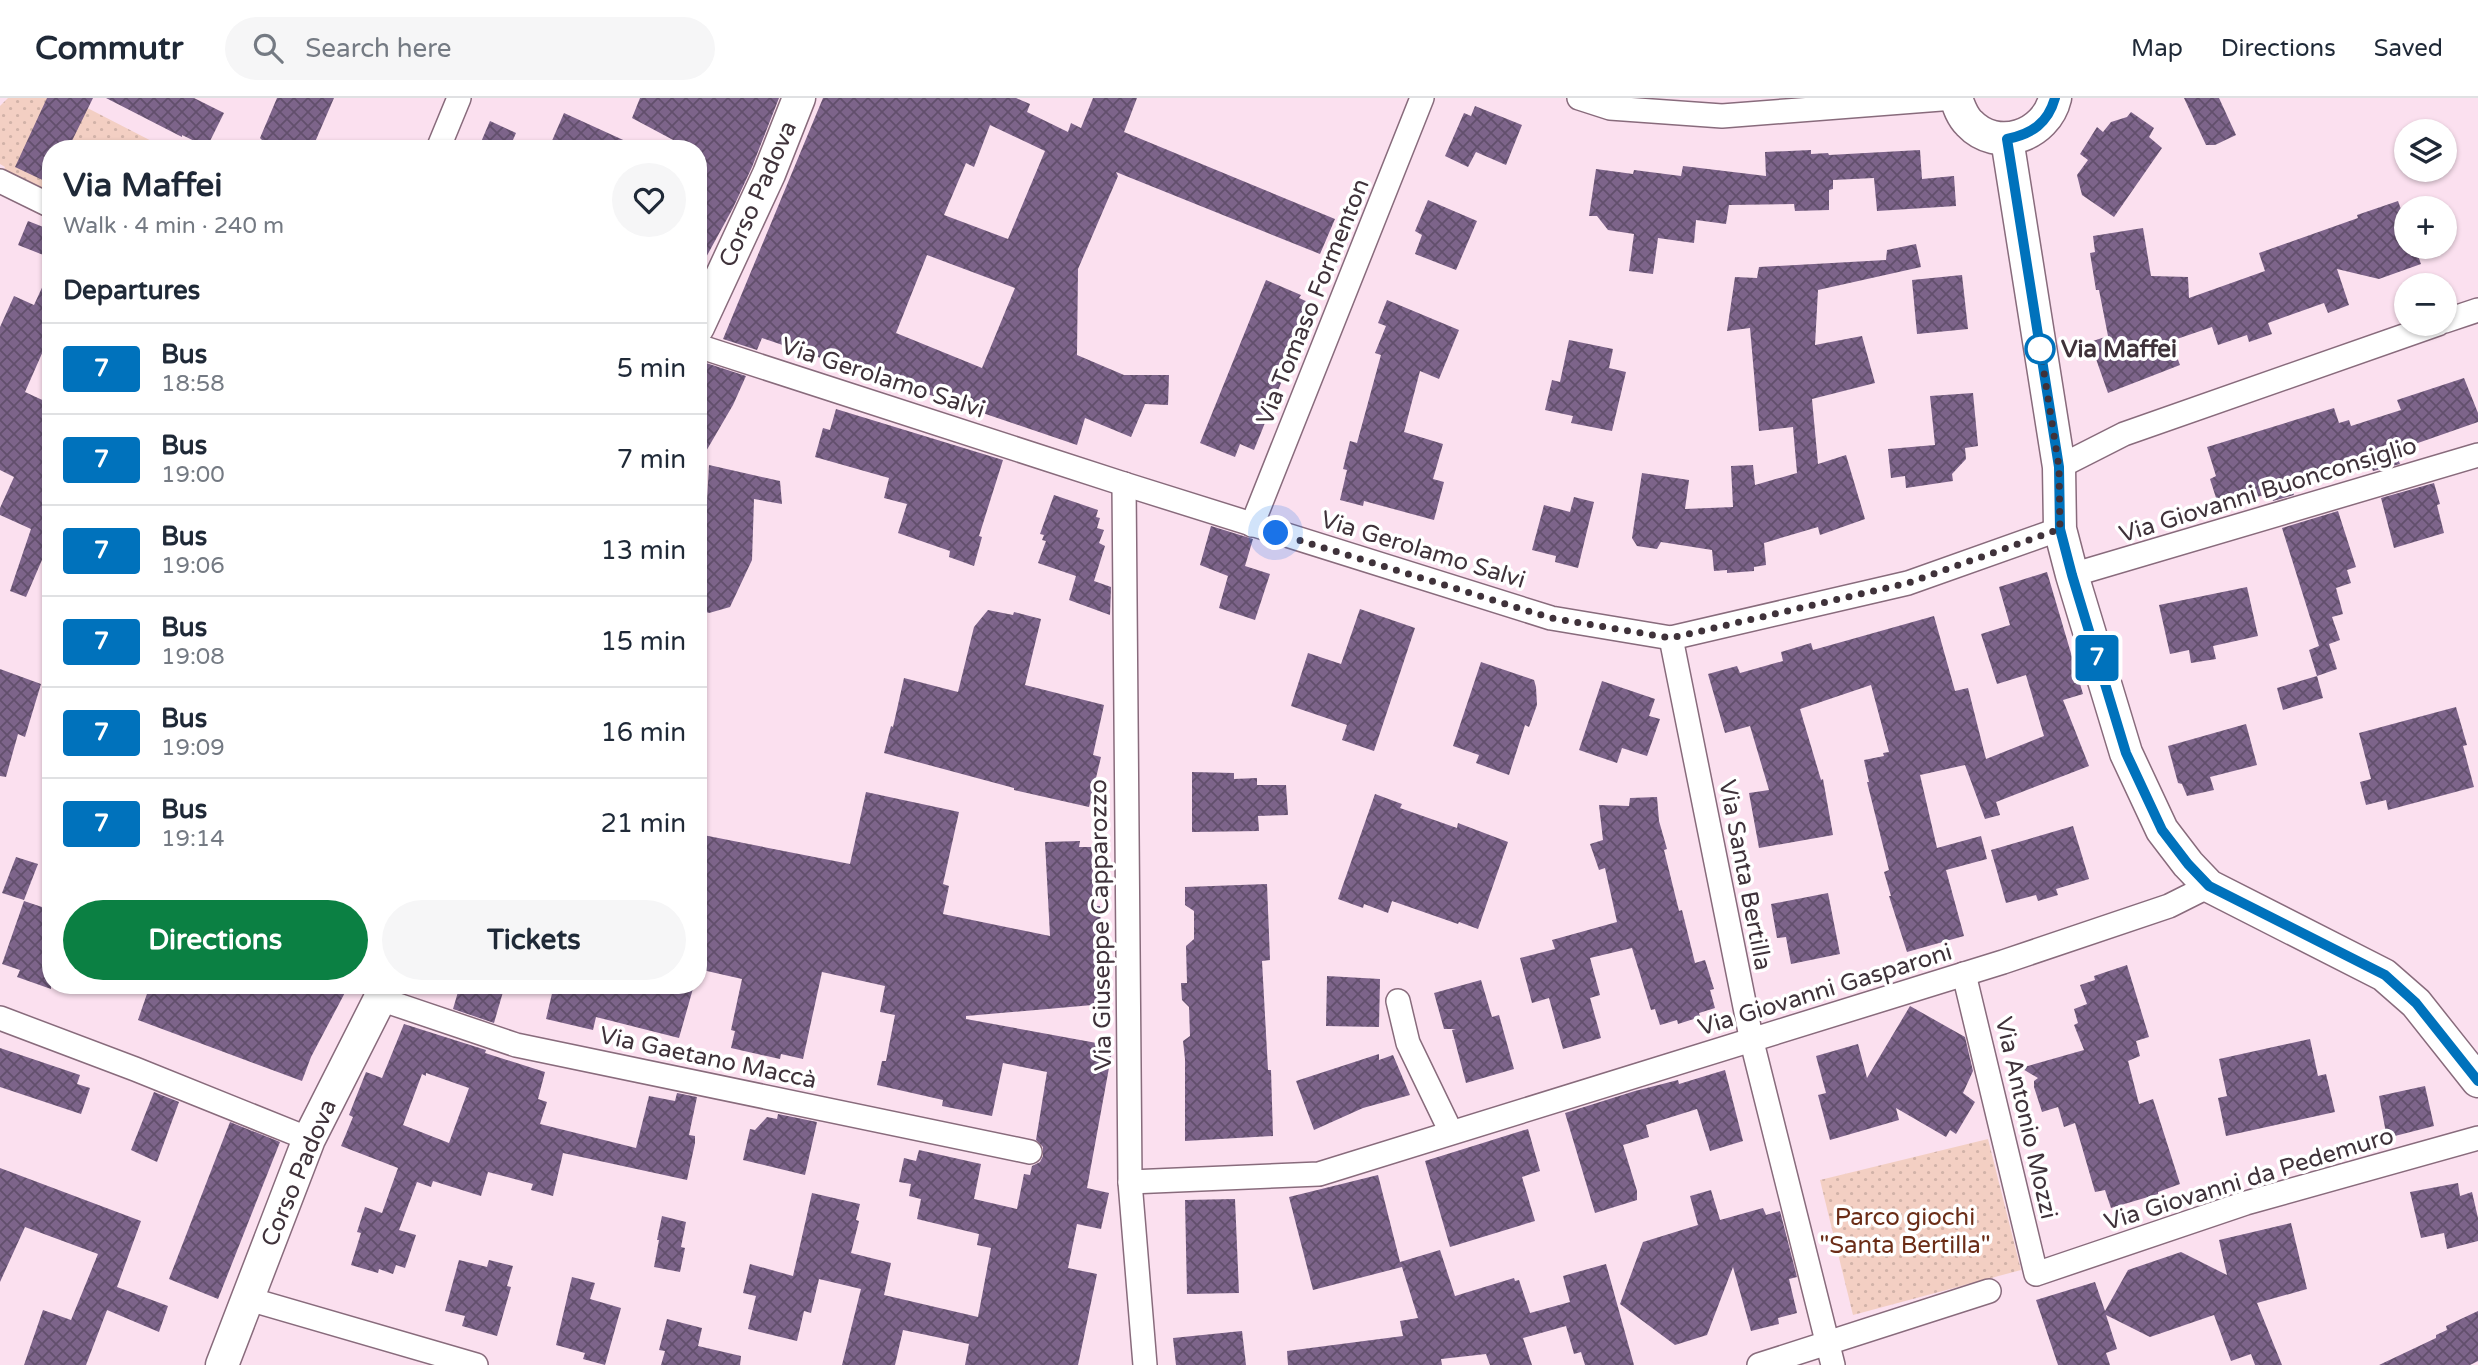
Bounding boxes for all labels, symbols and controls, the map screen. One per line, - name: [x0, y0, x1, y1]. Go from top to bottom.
- search box: [225, 17, 715, 80]
- text: Commutr: [35, 29, 183, 68]
- icon: search: [249, 29, 287, 67]
- text: Search here: [305, 33, 451, 64]
- text: Map: [2131, 34, 2183, 63]
- text: Directions: [2221, 34, 2336, 63]
- text: Saved: [2374, 34, 2443, 63]
- street label: Corso Padova: [713, 116, 803, 272]
- map controls: [2394, 119, 2457, 336]
- button: layers: [2394, 119, 2457, 182]
- button: heart: [612, 163, 686, 237]
- text: Via Maffei: [63, 166, 222, 205]
- street label: Via Tomaso Formenton: [1250, 175, 1376, 429]
- button: +: [2394, 196, 2457, 259]
- text: Walk · 4 min · 240 m: [63, 212, 284, 240]
- button: −: [2394, 273, 2457, 336]
- text: Departures: [63, 275, 200, 306]
- street label: Via Gerolamo Salvi: [777, 331, 989, 425]
- marker: Via Maffei: [2025, 334, 2055, 364]
- place label: Via Maffei: [2061, 335, 2177, 364]
- text: Bus: [161, 339, 207, 370]
- text: 5 min: [617, 353, 686, 384]
- text: 7: [94, 354, 109, 383]
- text: 18:58: [161, 370, 225, 398]
- text: Bus: [161, 430, 207, 461]
- street label: Via Giovanni Buonconsiglio: [2116, 431, 2420, 549]
- text: 7 min: [617, 444, 686, 475]
- text: 7: [94, 445, 109, 474]
- text: 19:00: [161, 461, 225, 489]
- street label: Via Gerolamo Salvi: [1317, 505, 1529, 595]
- your location: [1258, 515, 1293, 550]
- text: Bus: [161, 521, 207, 552]
- text: 13 min: [600, 535, 686, 566]
- text: 7: [94, 536, 109, 565]
- text: 19:06: [161, 552, 225, 580]
- text: Bus: [161, 612, 207, 643]
- text: 15 min: [600, 626, 686, 657]
- text: 7: [94, 627, 109, 656]
- line badge: 7: [2074, 635, 2120, 681]
- text: 19:08: [161, 643, 225, 671]
- text: 7: [2089, 643, 2105, 672]
- text: Bus: [161, 703, 207, 734]
- text: 16 min: [600, 717, 686, 748]
- text: 7: [94, 718, 109, 747]
- text: 19:09: [161, 734, 225, 762]
- street label: Via Santa Bertilla: [1712, 777, 1778, 973]
- street label: Via Giuseppe Capparozzo: [1084, 779, 1118, 1071]
- text: Bus: [161, 794, 207, 825]
- text: 21 min: [600, 808, 686, 839]
- text: 7: [94, 809, 109, 838]
- text: 19:14: [161, 825, 225, 853]
- button: Directions: [63, 900, 368, 980]
- button: Tickets: [382, 900, 686, 980]
- street label: Via Giovanni Gasparoni: [1695, 938, 1955, 1042]
- street label: Via Antonio Mozzi: [1989, 1014, 2063, 1222]
- street label: Via Gaetano Maccà: [597, 1021, 819, 1095]
- street label: Corso Padova: [255, 1095, 343, 1251]
- street label: Via Giovanni da Pedemuro: [2101, 1121, 2397, 1237]
- park label: Parco giochi "Santa Bertilla": [1819, 1203, 1991, 1260]

